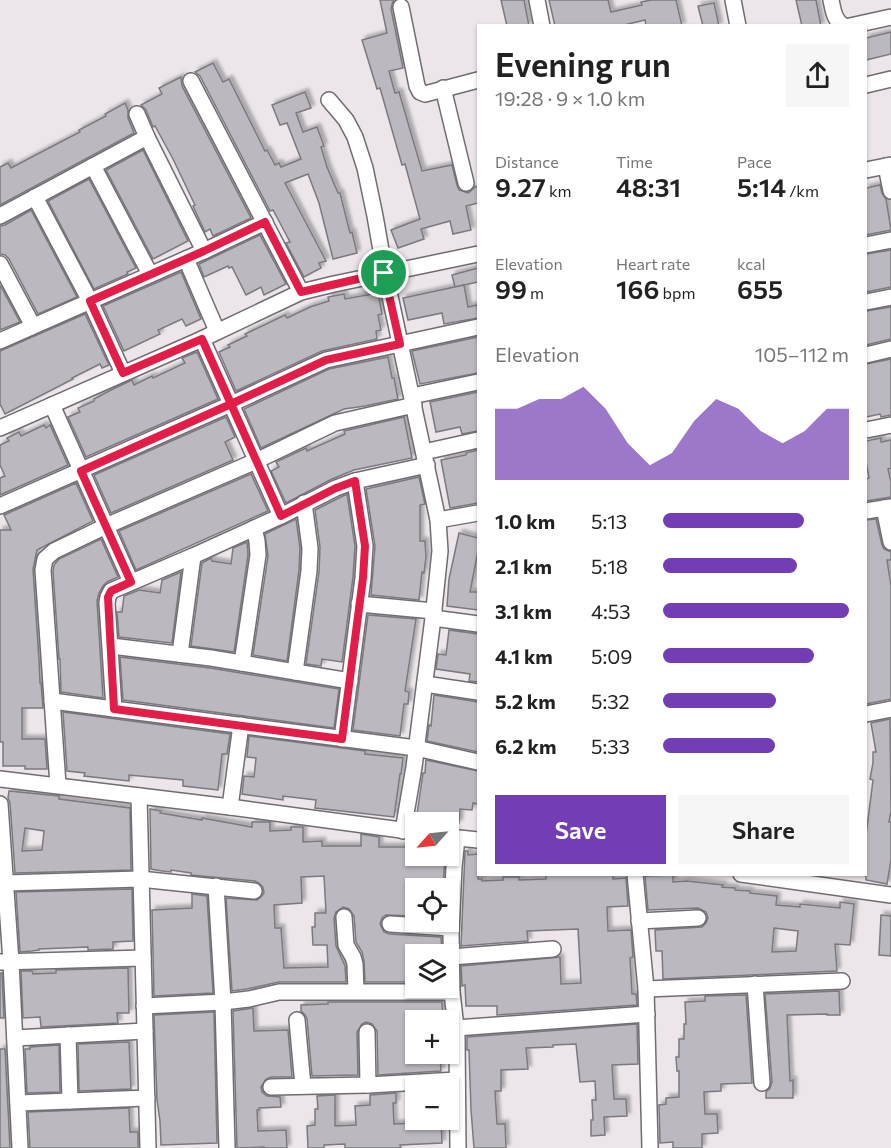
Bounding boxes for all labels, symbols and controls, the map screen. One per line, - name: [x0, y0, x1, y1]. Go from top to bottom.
- text: Evening run: [495, 43, 671, 84]
- button: share: [786, 44, 849, 107]
- text: 19:28 · 9 × 1.0 km: [495, 86, 645, 110]
- text: Distance: [495, 152, 559, 171]
- text: Time: [616, 152, 653, 171]
- text: Pace: [737, 152, 772, 171]
- text: 9.27: [495, 171, 546, 202]
- text: 48:31: [616, 171, 681, 202]
- text: 5:14: [737, 171, 786, 202]
- text: km: [546, 181, 572, 200]
- text: /km: [786, 181, 819, 200]
- pin: [358, 247, 409, 298]
- text: Elevation: [495, 254, 563, 273]
- text: Heart rate: [616, 254, 690, 273]
- text: kcal: [737, 254, 766, 273]
- icon: arrive: [367, 256, 400, 289]
- text: 99: [495, 273, 527, 304]
- text: 166: [616, 273, 659, 304]
- text: 655: [737, 273, 783, 304]
- text: m: [527, 283, 544, 302]
- text: bpm: [659, 283, 695, 302]
- text: Elevation: [495, 342, 580, 366]
- text: 105–112 m: [755, 342, 849, 366]
- text: 1.0 km: [495, 509, 555, 533]
- text: 5:13: [591, 509, 627, 533]
- text: 2.1 km: [495, 554, 552, 578]
- text: 5:18: [591, 554, 628, 578]
- text: 3.1 km: [495, 599, 552, 623]
- text: 4:53: [591, 599, 631, 623]
- text: 4.1 km: [495, 644, 553, 668]
- text: 5:09: [591, 644, 632, 668]
- text: 5.2 km: [495, 689, 556, 713]
- text: 5:32: [591, 689, 630, 713]
- text: 6.2 km: [495, 734, 556, 758]
- text: 5:33: [591, 734, 630, 758]
- button: Save: [495, 795, 666, 864]
- button: Share: [678, 795, 849, 864]
- north arrow: [405, 812, 459, 866]
- map controls: [405, 812, 459, 1130]
- button: locate: [405, 878, 459, 932]
- button: layers: [405, 944, 459, 998]
- button: +: [405, 1010, 459, 1064]
- button: −: [405, 1076, 459, 1130]

